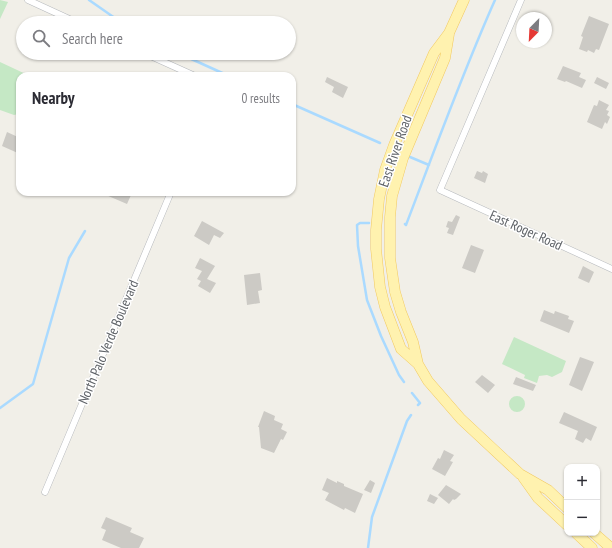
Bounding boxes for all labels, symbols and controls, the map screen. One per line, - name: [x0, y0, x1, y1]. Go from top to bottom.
- north arrow: [516, 12, 552, 48]
- search box: [16, 16, 296, 60]
- icon: search: [30, 27, 52, 49]
- text: Search here: [62, 29, 123, 48]
- text: Nearby: [32, 87, 75, 109]
- text: 0 results: [241, 90, 280, 107]
- street label: East River Road: [374, 113, 416, 189]
- street label: East Roger Road: [487, 206, 565, 254]
- street label: North Palo Verde Boulevard: [74, 277, 142, 407]
- map controls: [564, 464, 600, 536]
- button: +: [564, 464, 600, 500]
- button: −: [564, 500, 600, 536]

